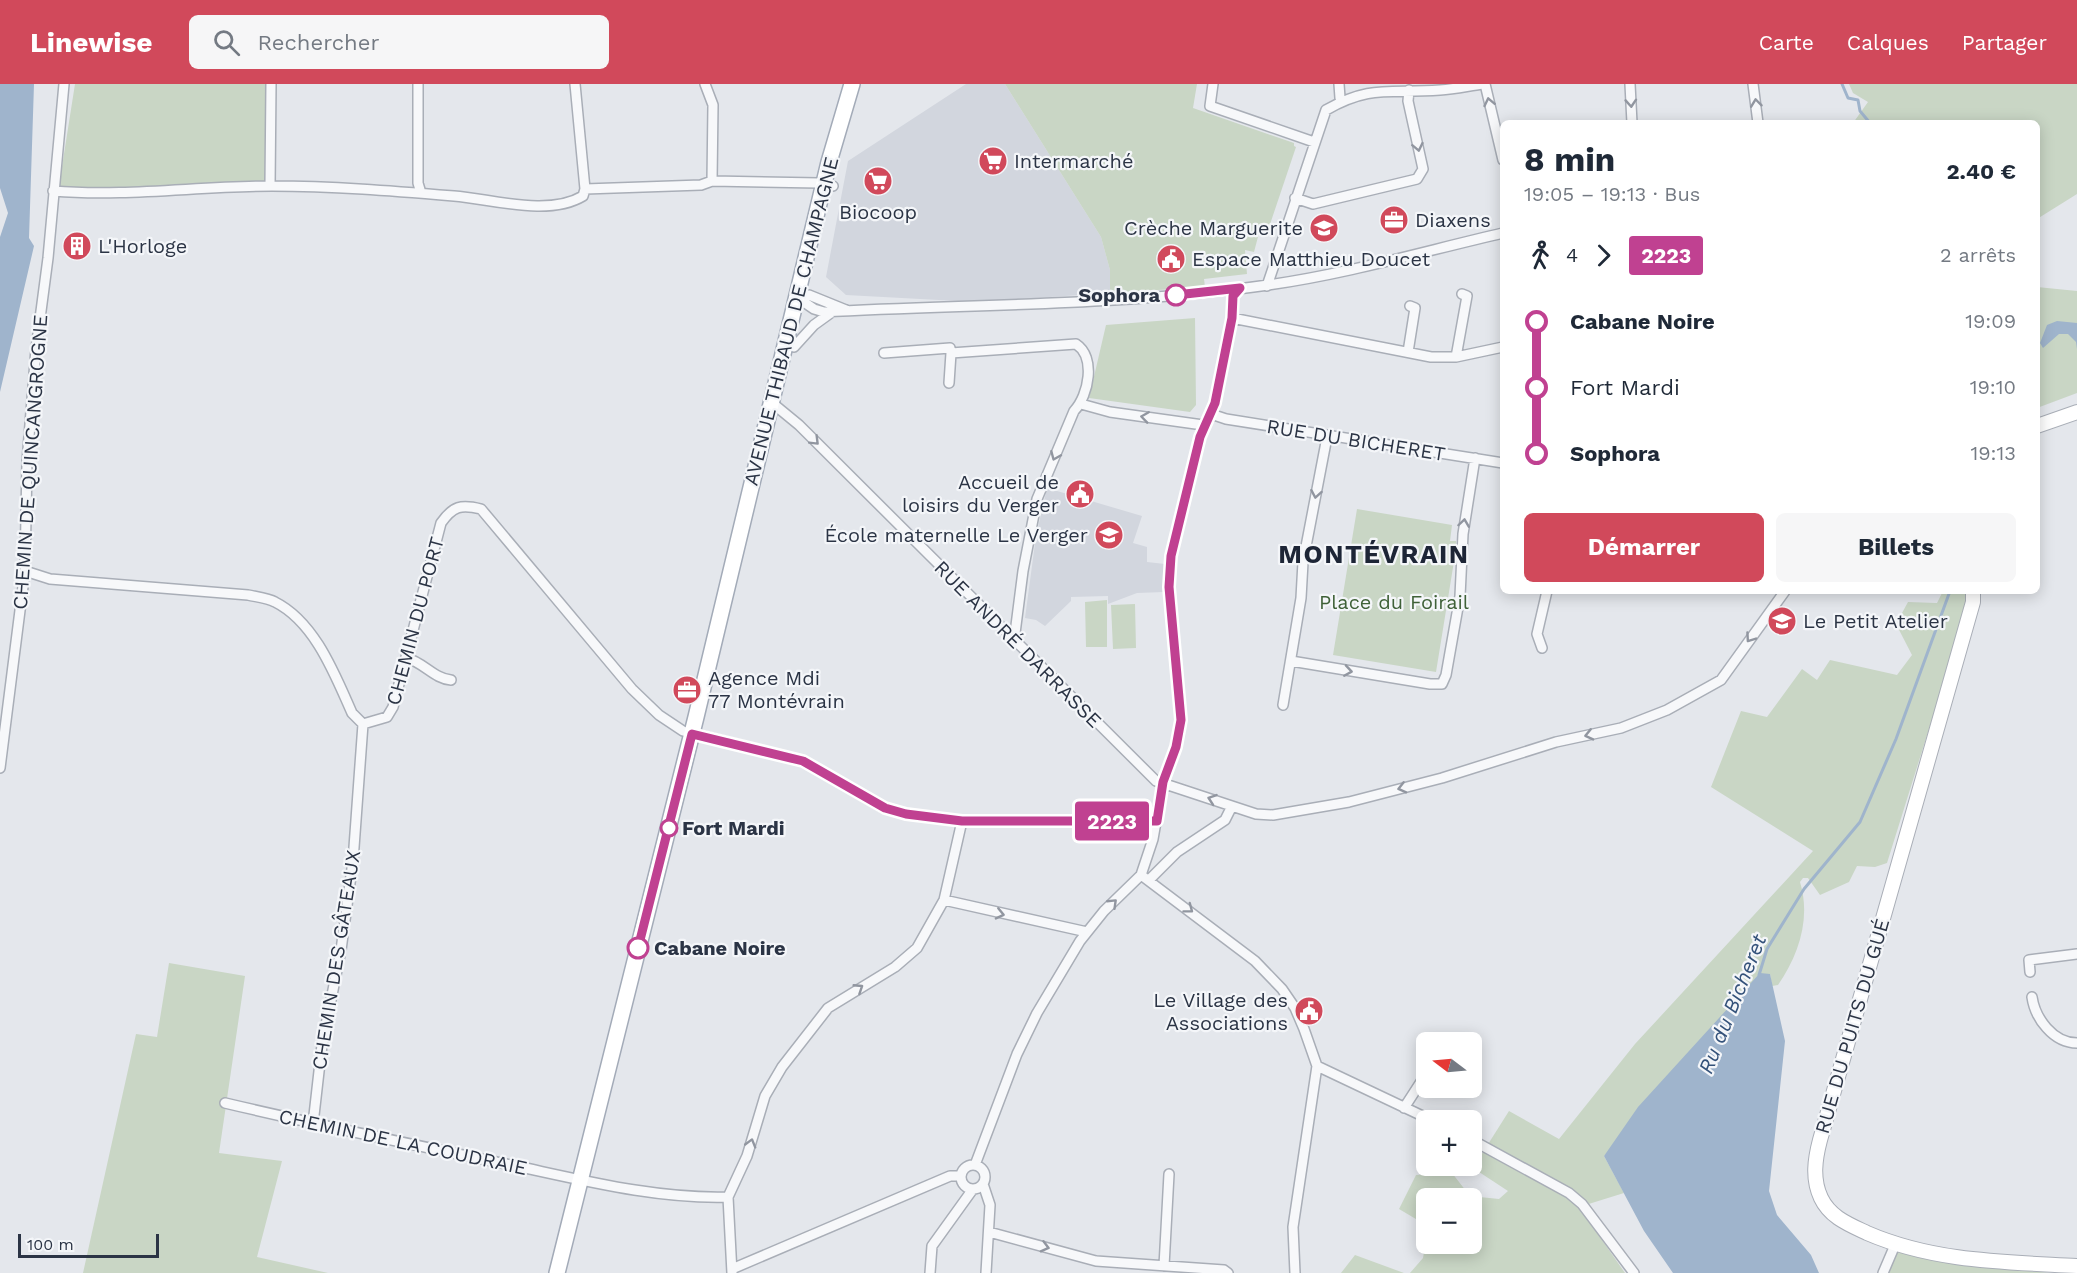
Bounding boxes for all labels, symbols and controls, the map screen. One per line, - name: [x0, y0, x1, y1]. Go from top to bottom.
- search box: [189, 15, 609, 69]
- text: Linewise: [30, 26, 153, 59]
- icon: search: [210, 26, 243, 59]
- text: Rechercher: [258, 30, 379, 55]
- text: Carte: [1759, 30, 1814, 55]
- text: Calques: [1847, 30, 1929, 55]
- text: Partager: [1962, 30, 2047, 55]
- one-way arrow: [1484, 97, 1497, 107]
- one-way arrow: [1624, 99, 1637, 108]
- one-way arrow: [1750, 99, 1763, 108]
- text: 8 min: [1524, 140, 1615, 179]
- one-way arrow: [1411, 142, 1424, 152]
- supermarket icon: Intermarché: [977, 145, 1009, 177]
- place label: Intermarché: [1014, 149, 1133, 173]
- street label: AVENUE THIBAUD DE CHAMPAGNE: [738, 154, 844, 488]
- text: 2.40 €: [1946, 159, 2016, 184]
- supermarket icon: Biocoop: [862, 165, 894, 197]
- text: 19:05 – 19:13 · Bus: [1524, 182, 1700, 206]
- place label: Biocoop: [839, 200, 917, 224]
- office icon: Diaxens: [1378, 204, 1410, 236]
- place label: Diaxens: [1415, 208, 1491, 232]
- school or university icon: Crèche Marguerite: [1308, 212, 1340, 244]
- place label: Crèche Marguerite: [1124, 216, 1303, 240]
- building icon: L'Horloge: [61, 230, 93, 262]
- place label: L'Horloge: [98, 234, 187, 258]
- icon: walk: [1524, 239, 1557, 272]
- icon: forward: [1587, 239, 1620, 272]
- public building icon: Espace Matthieu Doucet: [1155, 243, 1187, 275]
- text: 4: [1566, 243, 1578, 267]
- text: 2223: [1641, 243, 1691, 268]
- text: 2 arrêts: [1940, 243, 2016, 267]
- place label: Espace Matthieu Doucet: [1192, 247, 1431, 271]
- place label: Sophora: [1078, 283, 1160, 307]
- marker: Sophora: [1165, 284, 1187, 306]
- text: Cabane Noire: [1570, 309, 1715, 334]
- text: 19:09: [1965, 309, 2016, 333]
- street label: CHEMIN DE QUINCANGROGNE: [8, 314, 52, 610]
- text: Fort Mardi: [1570, 375, 1680, 400]
- text: 19:10: [1970, 375, 2016, 399]
- one-way arrow: [1141, 411, 1150, 423]
- street label: RUE DU BICHERET: [1265, 414, 1447, 466]
- one-way arrow: [808, 433, 819, 444]
- text: Sophora: [1570, 441, 1660, 466]
- text: 19:13: [1970, 441, 2016, 465]
- one-way arrow: [1050, 449, 1062, 460]
- place label: Accueil de loisirs du Verger: [902, 470, 1059, 517]
- public building icon: Accueil de loisirs du Verger: [1064, 478, 1096, 510]
- one-way arrow: [1310, 489, 1323, 499]
- button: Démarrer: [1524, 513, 1764, 582]
- button: Billets: [1776, 513, 2016, 582]
- one-way arrow: [1458, 518, 1470, 528]
- school or university icon: École maternelle Le Verger: [1093, 519, 1125, 551]
- place label: École maternelle Le Verger: [824, 523, 1088, 547]
- street label: CHEMIN DU PORT: [381, 534, 449, 708]
- district label: MONTÉVRAIN: [1278, 539, 1470, 569]
- street label: RUE ANDRÉ DARRASSE: [929, 555, 1107, 733]
- park label: Place du Foirail: [1319, 590, 1469, 614]
- school or university icon: Le Petit Atelier: [1766, 605, 1798, 637]
- place label: Le Petit Atelier: [1803, 609, 1948, 633]
- one-way arrow: [1746, 632, 1757, 643]
- one-way arrow: [1343, 664, 1353, 677]
- place label: Agence Mdi 77 Montévrain: [708, 666, 845, 713]
- office icon: Agence Mdi 77 Montévrain: [671, 674, 703, 706]
- one-way arrow: [1584, 728, 1594, 741]
- one-way arrow: [1397, 781, 1407, 794]
- one-way arrow: [1207, 794, 1218, 807]
- line badge: 2223: [1070, 802, 1154, 840]
- text: 2223: [1087, 809, 1137, 834]
- place label: Fort Mardi: [682, 816, 785, 840]
- marker: Fort Mardi: [660, 819, 678, 837]
- street label: CHEMIN DES GÂTEAUX: [307, 848, 365, 1072]
- one-way arrow: [1106, 899, 1117, 910]
- one-way arrow: [1182, 902, 1193, 913]
- one-way arrow: [995, 907, 1005, 920]
- street label: RUE DU PUITS DU GUÉ: [1810, 916, 1894, 1136]
- water label: Ru du Bicheret: [1693, 930, 1771, 1077]
- place label: Cabane Noire: [654, 936, 786, 960]
- marker: Cabane Noire: [627, 937, 649, 959]
- one-way arrow: [852, 984, 863, 995]
- place label: Le Village des Associations: [1153, 988, 1288, 1035]
- public building icon: Le Village des Associations: [1293, 995, 1325, 1027]
- north arrow: [1416, 1032, 1482, 1098]
- map controls: [1416, 1032, 1482, 1254]
- street label: CHEMIN DE LA COUDRAIE: [277, 1104, 529, 1180]
- button: +: [1416, 1110, 1482, 1176]
- one-way arrow: [744, 1138, 756, 1149]
- button: −: [1416, 1188, 1482, 1254]
- scale bar: [18, 1231, 159, 1258]
- text: 100 m: [27, 1235, 74, 1254]
- one-way arrow: [1040, 1240, 1050, 1253]

